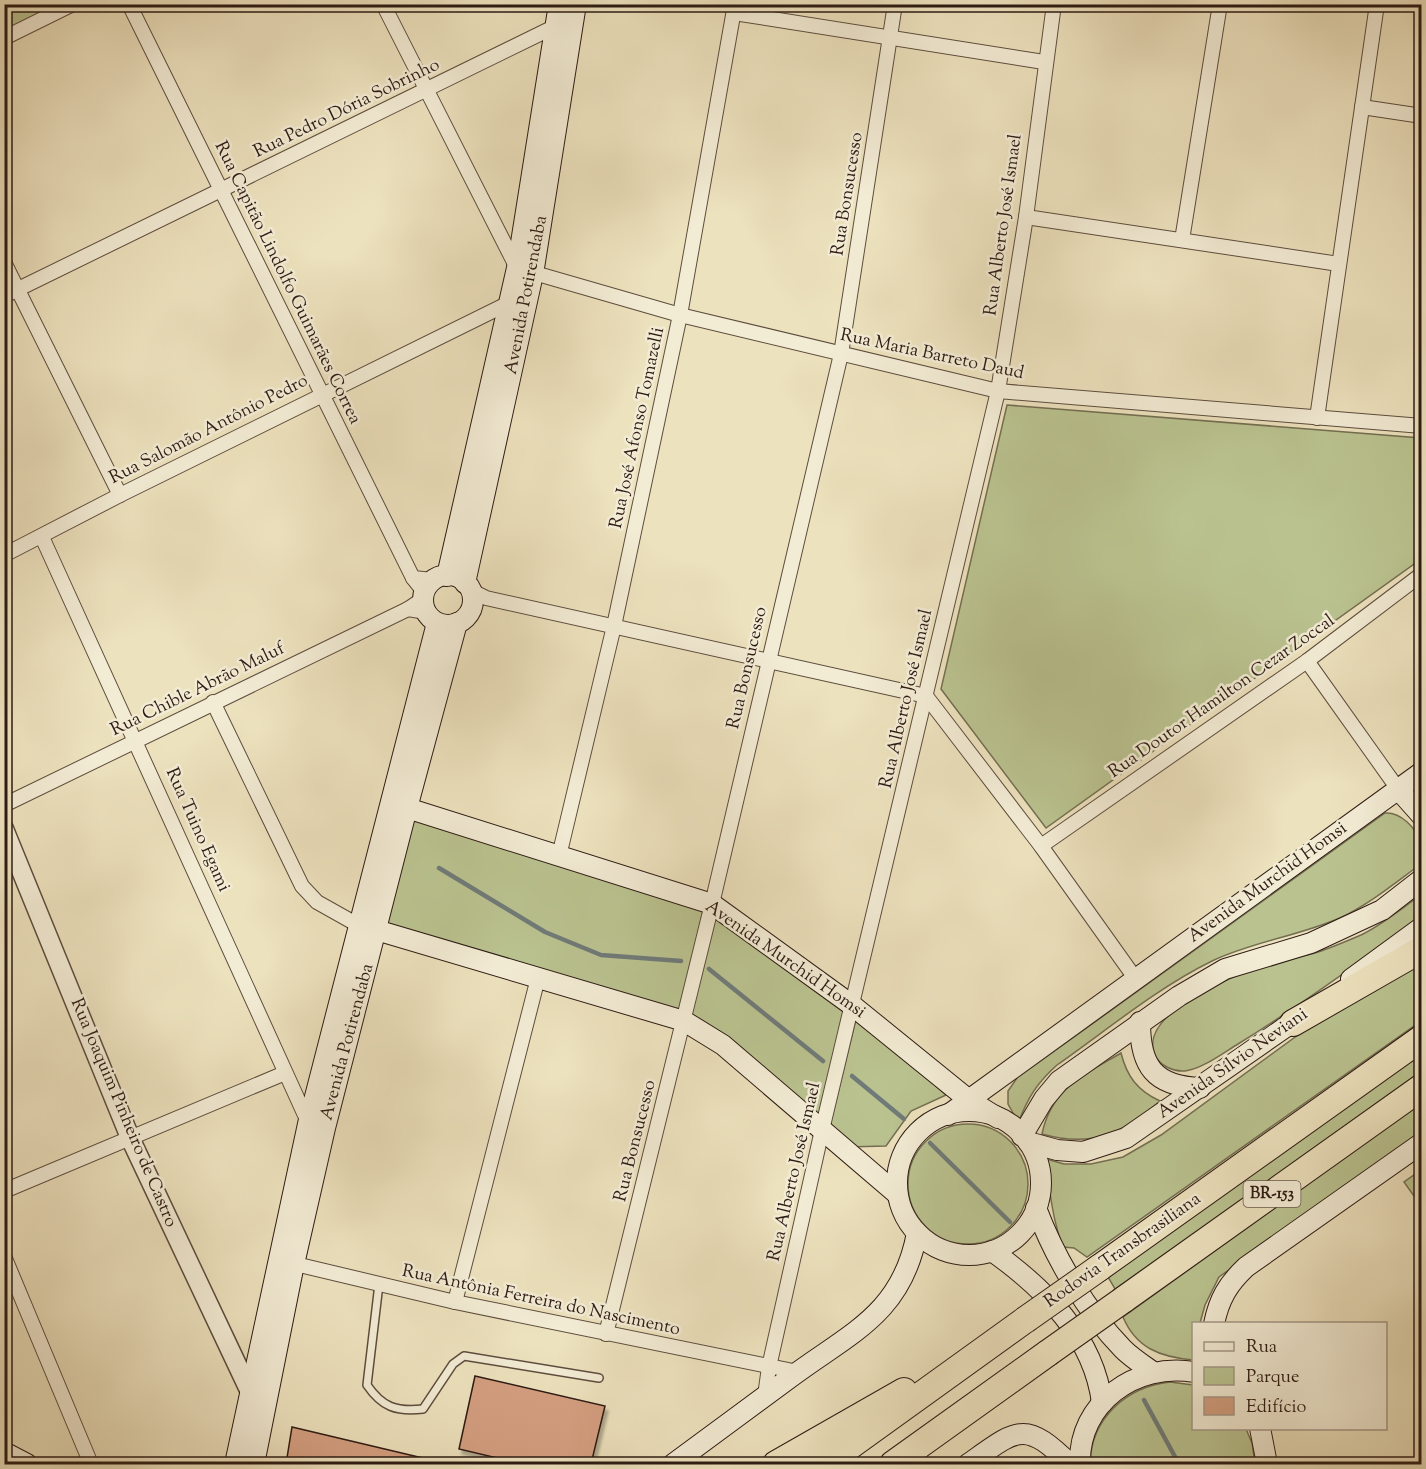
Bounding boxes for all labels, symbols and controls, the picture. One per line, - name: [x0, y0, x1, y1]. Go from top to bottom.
- street label: Rua Pedro Dória Sobrinho: [250, 53, 445, 165]
- street label: Rua Bonsucesso: [825, 130, 871, 258]
- street label: Rua Alberto José Ismael: [978, 133, 1030, 317]
- street label: Rua Capitão Lindolfo Guimarães Correa: [207, 137, 367, 429]
- street label: Avenida Potirendaba: [499, 213, 555, 377]
- street label: Rua Maria Barreto Daud: [838, 323, 1026, 387]
- street label: Rua José Afonso Tomazelli: [604, 325, 672, 531]
- street label: Rua Salomão Antônio Pedro: [105, 368, 313, 492]
- street label: Rua Bonsucesso: [721, 604, 775, 732]
- street label: Rua Alberto José Ismael: [874, 607, 940, 791]
- street label: Rua Doutor Hamilton Cezar Zoccal: [1103, 609, 1341, 785]
- street label: Rua Chible Abrão Maluf: [107, 636, 290, 743]
- street label: Rua Tuino Egami: [158, 764, 236, 896]
- street label: Avenida Murchid Homsi: [1183, 816, 1353, 950]
- street label: Avenida Murchid Homsi: [699, 895, 871, 1025]
- street label: Avenida Potirendaba: [315, 961, 381, 1123]
- street label: Rua Joaquim Pinheiro de Castro: [63, 994, 183, 1232]
- street label: Avenida Sílvio Neviani: [1152, 1002, 1314, 1126]
- street label: Rua Bonsucesso: [608, 1077, 664, 1205]
- street label: Rua Alberto José Ismael: [762, 1080, 828, 1264]
- road number: BR-153: [1244, 1181, 1300, 1207]
- street label: Rodovia Transbrasiliana: [1039, 1187, 1207, 1315]
- street label: Rua Antônia Ferreira do Nascimento: [399, 1259, 683, 1343]
- legend: [1192, 1322, 1387, 1430]
- text: Rua: [1246, 1335, 1277, 1361]
- text: Parque: [1246, 1365, 1299, 1391]
- text: Edifício: [1246, 1395, 1307, 1421]

